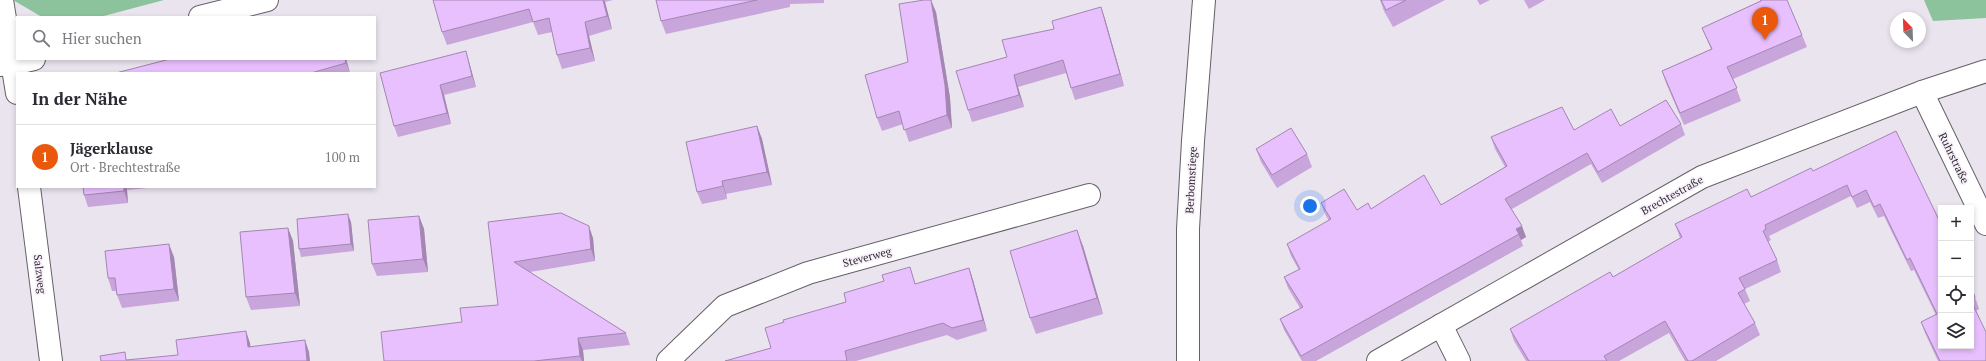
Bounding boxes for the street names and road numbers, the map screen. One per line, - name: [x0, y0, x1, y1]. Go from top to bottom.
- street label: Ruhrstraße: [1936, 130, 1973, 186]
- street label: Berbomstiege: [1182, 146, 1200, 214]
- street label: Brechtestraße: [1638, 172, 1706, 218]
- street label: Steverweg: [841, 244, 893, 270]
- street label: Salzweg: [31, 254, 49, 295]

